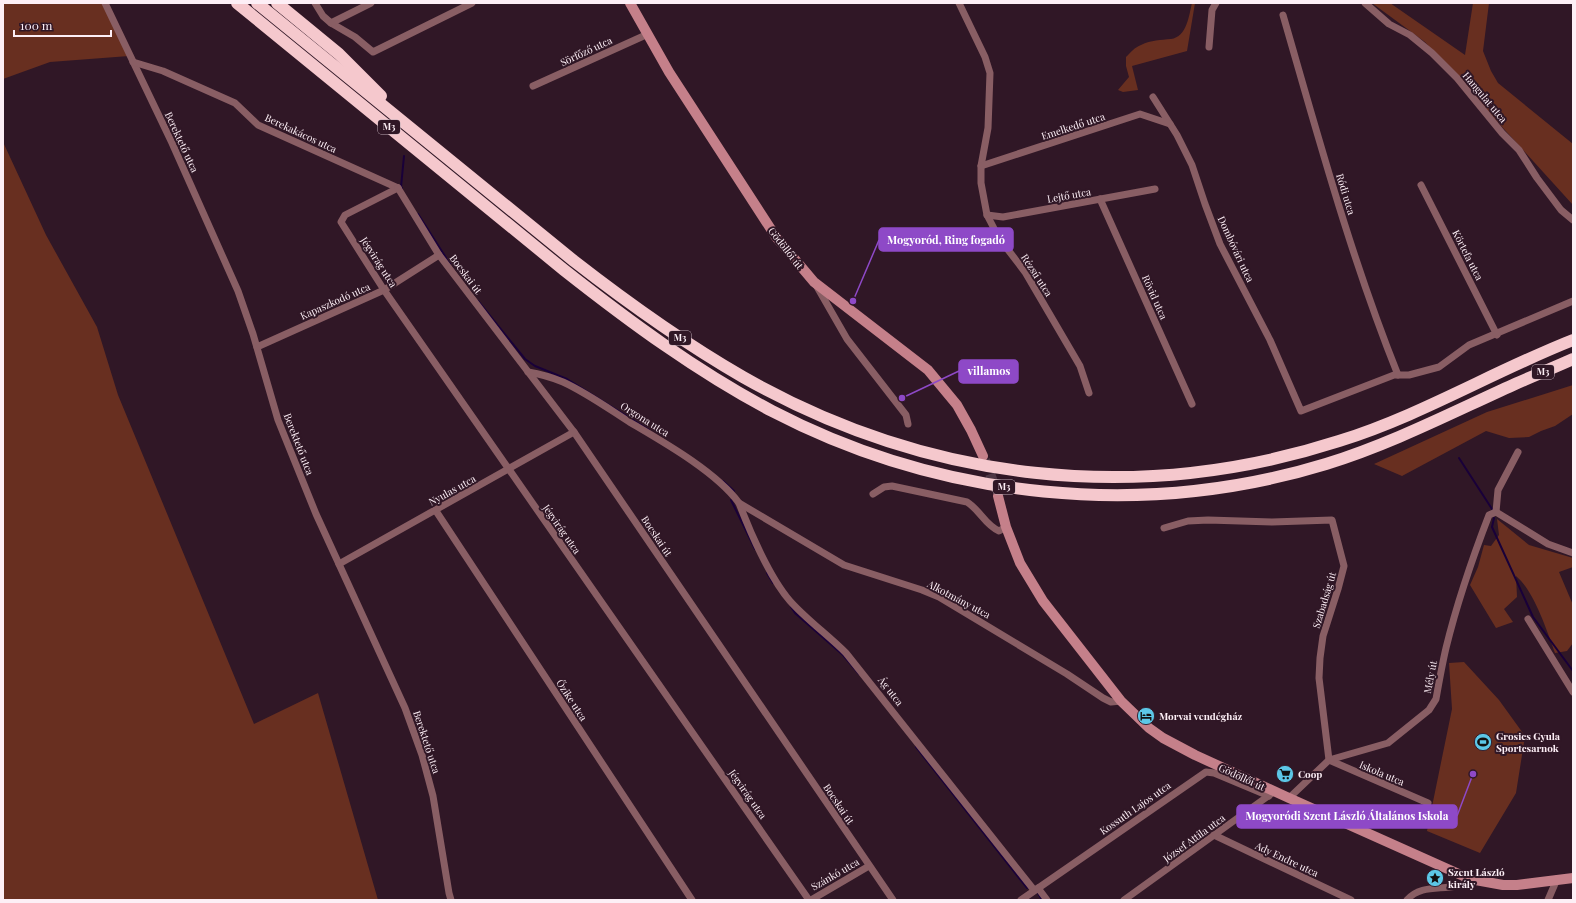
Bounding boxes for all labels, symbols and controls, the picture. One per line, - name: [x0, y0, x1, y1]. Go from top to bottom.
- scale bar: [14, 12, 111, 38]
- text: 100 m: [20, 17, 53, 33]
- street label: Sörfőző utca: [558, 33, 614, 69]
- street label: Hangulat utca: [1460, 69, 1510, 125]
- street label: Berektető utca: [162, 109, 202, 175]
- street label: Emelkedő utca: [1039, 109, 1107, 143]
- street label: Berekakácos utca: [263, 110, 339, 156]
- road number: M3: [378, 120, 400, 134]
- street label: Ródi utca: [1333, 172, 1359, 216]
- street label: Lejtő utca: [1046, 184, 1092, 206]
- street label: Dombóvári utca: [1215, 214, 1257, 284]
- street label: Gödöllői út: [765, 224, 807, 272]
- street label: Körtefa utca: [1449, 227, 1487, 283]
- callout: Mogyoród, Ring fogadó: [879, 228, 1013, 251]
- text: Mogyoród, Ring fogadó: [887, 232, 1005, 247]
- street label: Jégvirág utca: [357, 233, 401, 290]
- street label: Bocskai út: [447, 251, 486, 297]
- street label: Rézsű utca: [1018, 251, 1056, 299]
- street label: Rövid utca: [1139, 273, 1171, 321]
- street label: Kapaszkodó utca: [298, 279, 372, 323]
- road number: M3: [669, 331, 691, 345]
- callout: villamos: [959, 360, 1018, 383]
- text: villamos: [967, 363, 1010, 378]
- road number: M3: [1532, 365, 1554, 379]
- street label: Orgona utca: [618, 398, 672, 440]
- street label: Berektető utca: [281, 411, 317, 477]
- street label: Nyulas utca: [426, 471, 478, 509]
- road number: M3: [993, 480, 1015, 494]
- street label: Jégvirág utca: [539, 501, 584, 557]
- street label: Bocskai út: [638, 513, 676, 559]
- street label: Szabadság út: [1309, 570, 1339, 630]
- street label: Alkotmány utca: [924, 576, 993, 622]
- street label: Mély út: [1420, 659, 1440, 695]
- street label: Ág utca: [875, 673, 907, 708]
- street label: Őzike utca: [553, 676, 591, 724]
- hotel icon: Morvai vendégház: [1136, 706, 1156, 726]
- street label: Berektető utca: [410, 709, 444, 775]
- place label: Morvai vendégház: [1159, 709, 1243, 723]
- place label: Grosics Gyula Sportcsarnok: [1496, 729, 1561, 755]
- sports icon: Grosics Gyula Sportcsarnok: [1473, 732, 1493, 752]
- street label: Iskola utca: [1357, 757, 1407, 789]
- street label: Gödöllői út: [1217, 760, 1268, 794]
- supermarket icon: Coop: [1275, 764, 1295, 784]
- street label: Jégvirág utca: [725, 766, 770, 822]
- place label: Coop: [1298, 767, 1322, 781]
- street label: Kossuth Lajos utca: [1097, 778, 1173, 838]
- street label: Bocskai út: [820, 781, 858, 827]
- callout: Mogyoródi Szent László Általános Iskola: [1237, 805, 1457, 828]
- text: Mogyoródi Szent László Általános Iskola: [1246, 808, 1449, 823]
- street label: József Attila utca: [1159, 811, 1228, 866]
- street label: Ady Endre utca: [1252, 838, 1321, 880]
- street label: Szánkó utca: [808, 855, 862, 893]
- place label: Szent László király: [1448, 865, 1505, 891]
- place icon: Szent László király: [1425, 868, 1445, 888]

